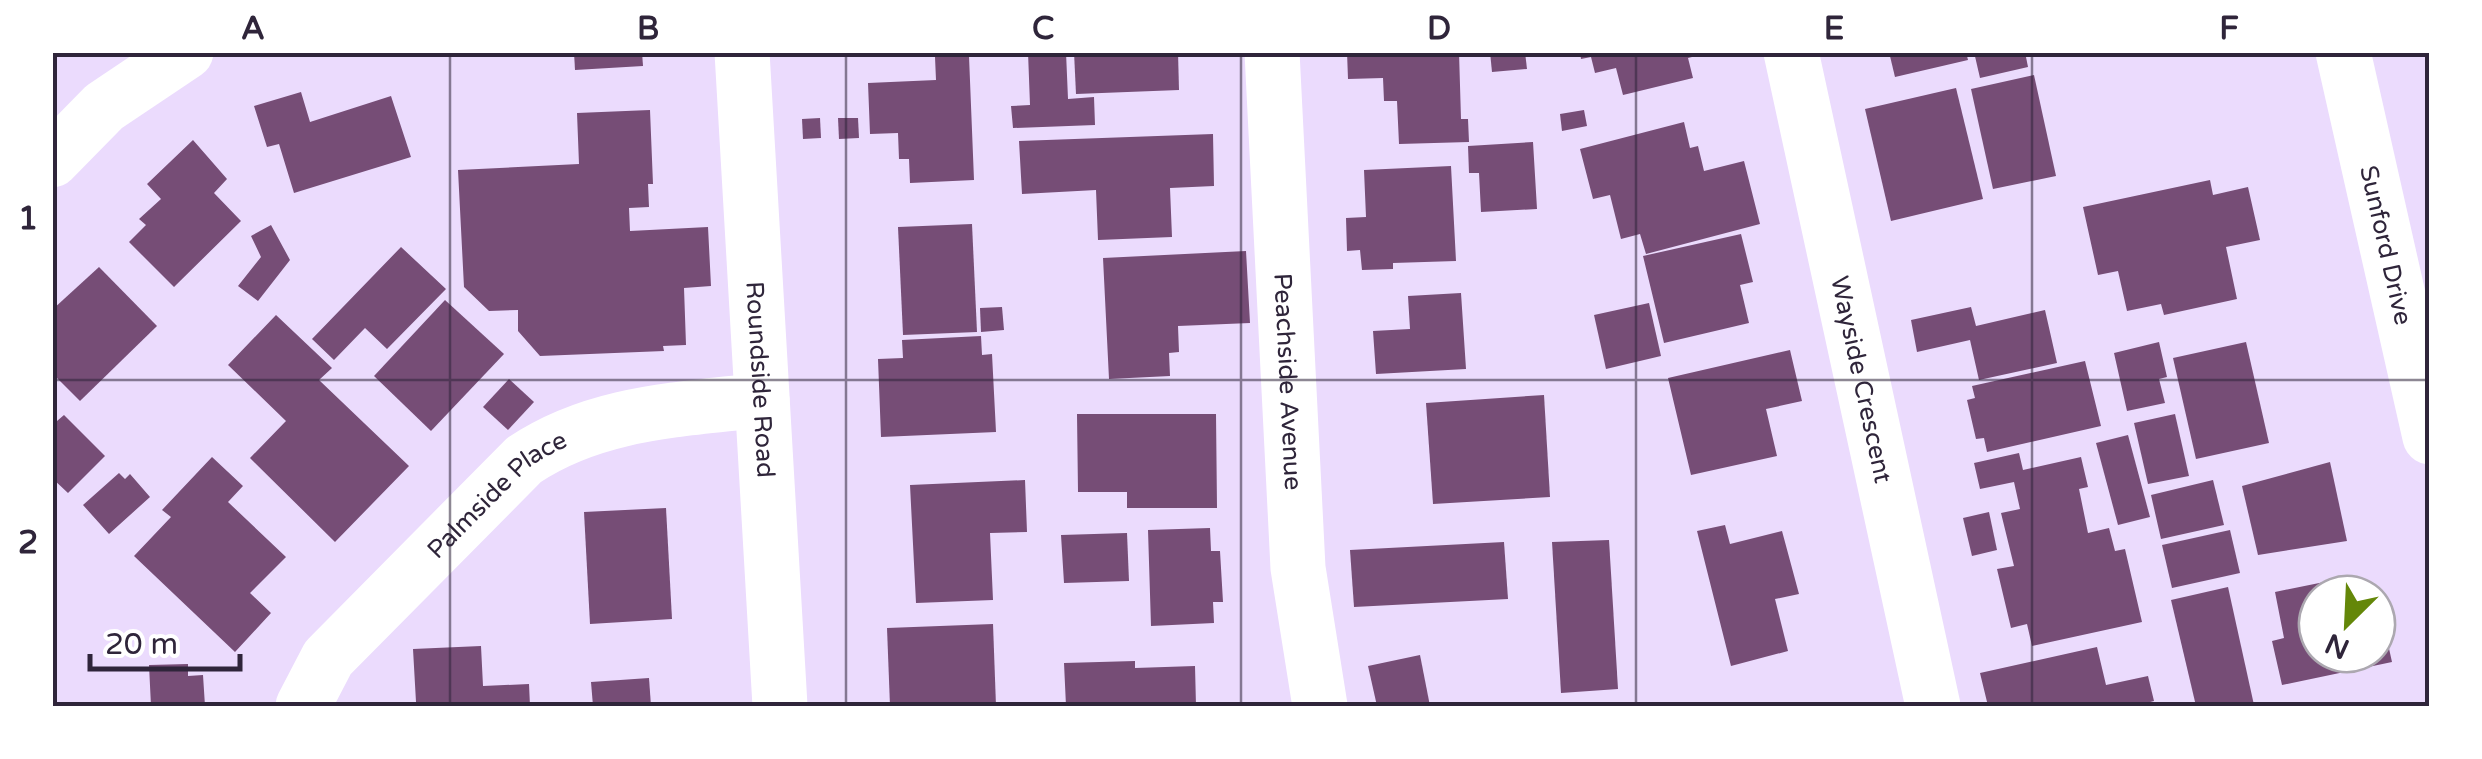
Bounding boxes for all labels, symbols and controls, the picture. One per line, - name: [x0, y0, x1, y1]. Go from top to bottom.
- text: A: [241, 10, 265, 48]
- text: B: [637, 10, 659, 48]
- text: C: [1032, 10, 1054, 48]
- text: D: [1427, 10, 1451, 48]
- text: E: [1824, 10, 1844, 48]
- text: F: [2219, 10, 2239, 48]
- street label: Sunford Drive: [2353, 163, 2418, 328]
- text: 1: [18, 200, 38, 238]
- street label: Peachside Avenue: [1267, 272, 1308, 491]
- street label: Wayside Crescent: [1824, 273, 1898, 486]
- street label: Roundside Road: [739, 280, 781, 479]
- street label: Palmside Place: [421, 425, 572, 565]
- text: 2: [18, 524, 38, 562]
- north arrow: [2297, 574, 2397, 674]
- scale bar: [90, 609, 240, 671]
- text: 20 m: [105, 626, 178, 663]
- text: N: [2320, 626, 2354, 666]

